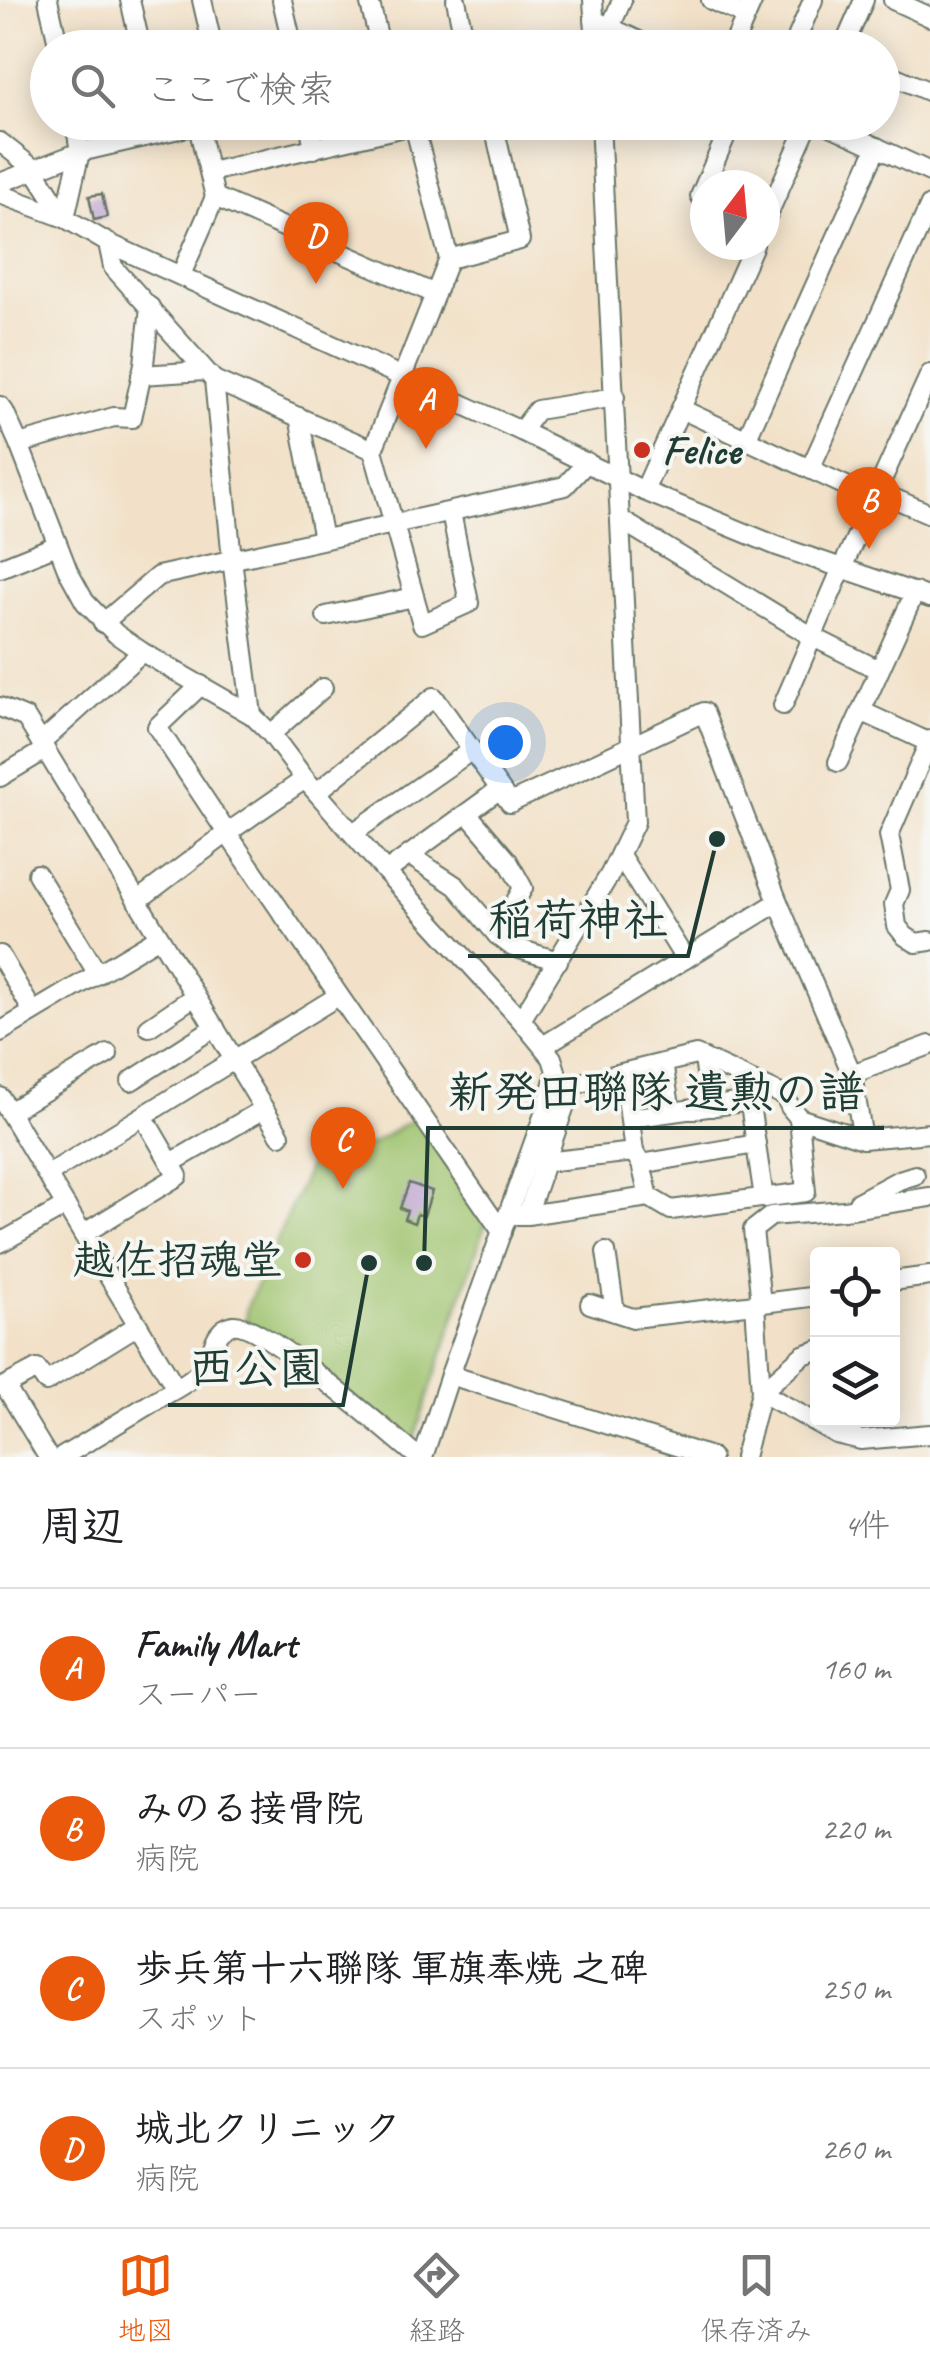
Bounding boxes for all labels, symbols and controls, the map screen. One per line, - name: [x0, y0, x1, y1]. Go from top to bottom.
- search box: [30, 30, 900, 140]
- icon: search: [65, 58, 120, 113]
- text: ここで検索: [145, 66, 335, 113]
- north arrow: [690, 170, 780, 260]
- pin: D: [284, 202, 348, 284]
- pin: A: [394, 366, 458, 449]
- place label: Felice: [662, 424, 743, 477]
- marker: Felice: [631, 439, 653, 461]
- pin: B: [836, 466, 902, 549]
- your location: [480, 717, 531, 768]
- callout: 稲荷神社: [468, 881, 688, 956]
- text: 稲荷神社: [488, 892, 668, 949]
- callout: 新発田聯隊 遺勲の譜: [428, 1053, 884, 1128]
- text: 新発田聯隊 遺勲の譜: [448, 1064, 864, 1121]
- pin: C: [310, 1106, 376, 1189]
- place label: 越佐招魂堂: [73, 1234, 283, 1287]
- map controls: [810, 1247, 900, 1427]
- button: locate: [810, 1247, 900, 1337]
- marker: 越佐招魂堂: [292, 1249, 314, 1271]
- callout: 西公園: [168, 1330, 343, 1405]
- button: layers: [810, 1337, 900, 1427]
- text: 西公園: [188, 1340, 324, 1397]
- text: 周辺: [40, 1500, 124, 1553]
- text: 4件: [844, 1505, 890, 1546]
- text: Family Mart: [135, 1621, 296, 1668]
- text: A: [64, 1648, 81, 1689]
- text: 160 m: [821, 1648, 890, 1689]
- text: スーパー: [135, 1674, 262, 1715]
- text: みのる接骨院: [135, 1785, 363, 1832]
- text: B: [64, 1808, 81, 1849]
- text: 220 m: [821, 1808, 890, 1849]
- text: 病院: [135, 1838, 199, 1879]
- text: 歩兵第十六聯隊 軍旗奉焼 之碑: [135, 1945, 647, 1992]
- text: C: [65, 1968, 80, 2009]
- text: 250 m: [821, 1968, 890, 2009]
- text: スポット: [135, 1998, 263, 2039]
- text: 城北クリニック: [135, 2105, 401, 2152]
- text: D: [63, 2128, 82, 2169]
- text: 260 m: [821, 2128, 890, 2169]
- text: 病院: [135, 2158, 199, 2199]
- tab: 地図: [118, 2248, 174, 2348]
- tab: 経路: [409, 2248, 465, 2348]
- tab: 保存済み: [700, 2248, 812, 2348]

